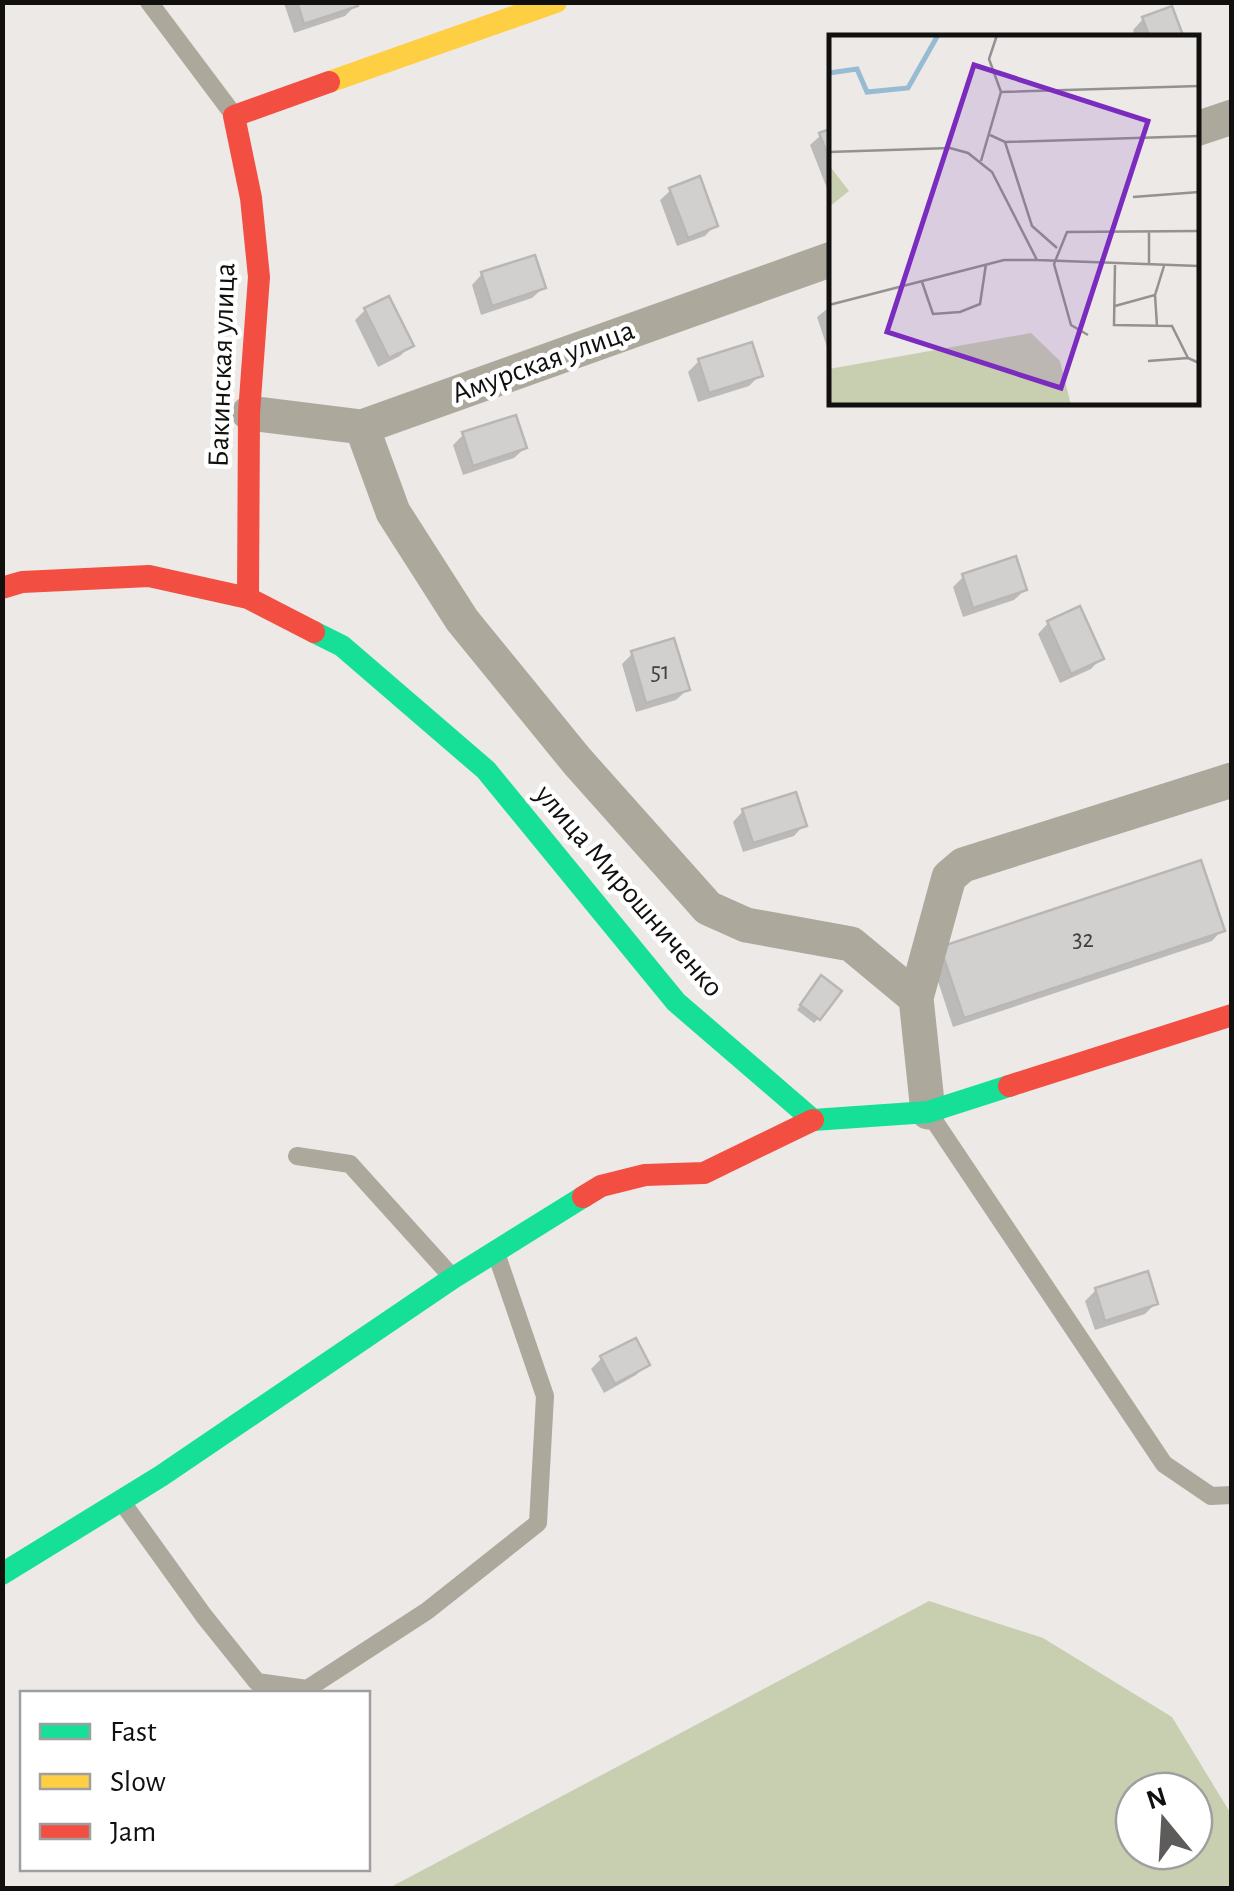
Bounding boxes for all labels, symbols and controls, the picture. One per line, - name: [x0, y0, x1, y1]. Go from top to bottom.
- inset map: [829, 35, 1199, 405]
- street label: Бакинская улица: [203, 262, 241, 468]
- street label: Амурская улица: [448, 315, 638, 409]
- house number: 51: [650, 659, 670, 684]
- street label: улица Мирошниченко: [529, 779, 729, 1003]
- house number: 32: [1072, 927, 1094, 952]
- legend: [20, 1691, 370, 1871]
- text: Fast: [110, 1717, 157, 1747]
- text: Slow: [110, 1767, 166, 1797]
- north arrow: [1114, 1771, 1214, 1871]
- text: N: [1143, 1783, 1170, 1815]
- text: Jam: [110, 1817, 156, 1847]

